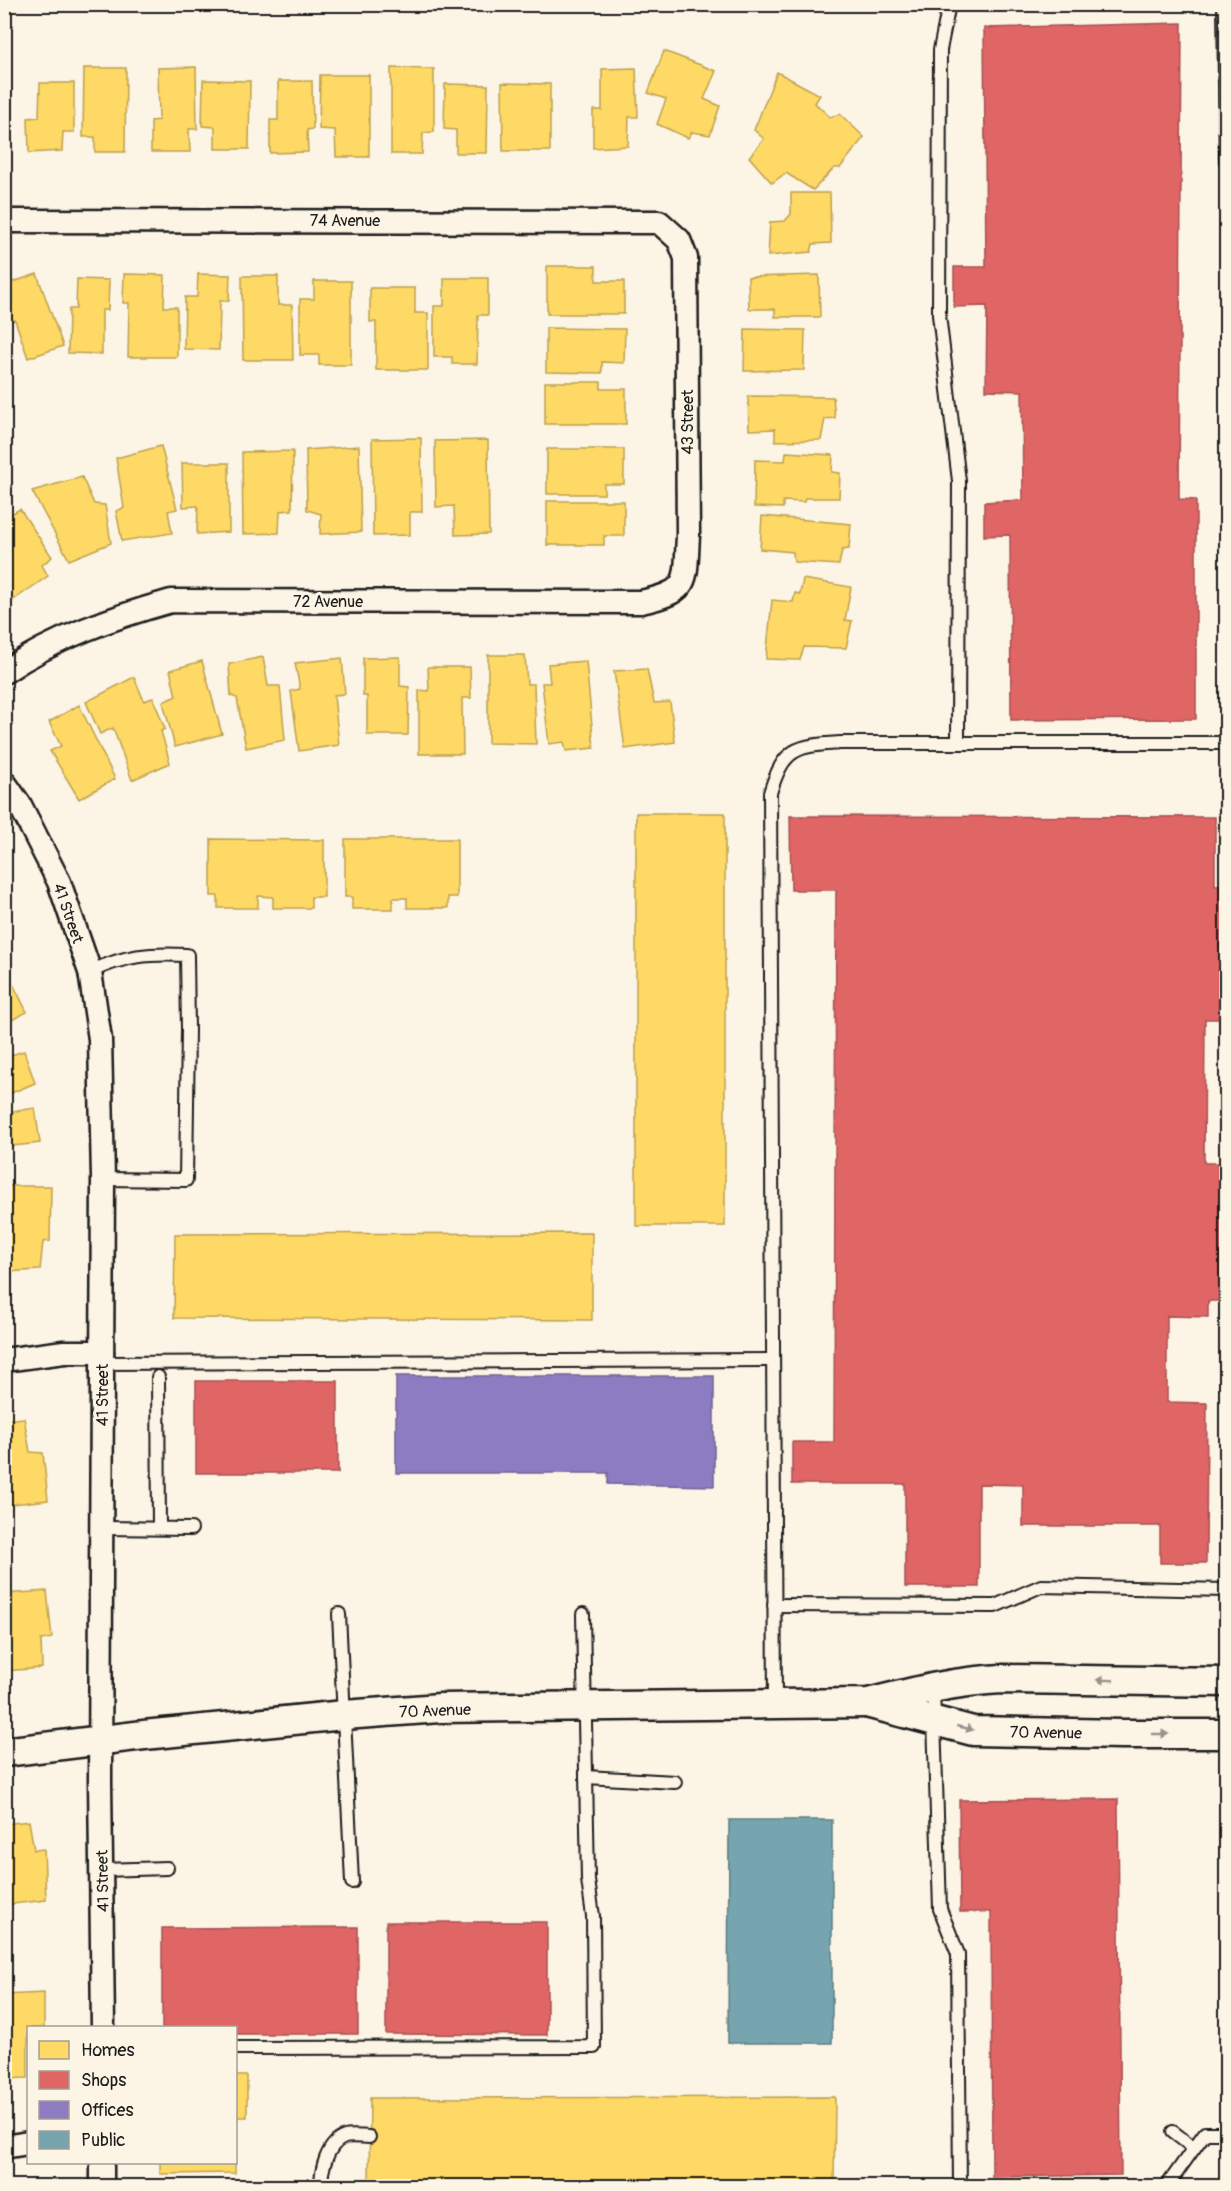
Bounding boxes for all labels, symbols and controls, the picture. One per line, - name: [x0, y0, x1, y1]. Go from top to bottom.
- street label: 74 Avenue: [310, 211, 380, 231]
- street label: 43 Street: [678, 389, 698, 455]
- street label: 72 Avenue: [293, 592, 363, 612]
- street label: 41 Street: [48, 881, 88, 947]
- street label: 41 Street: [93, 1363, 113, 1426]
- one-way arrow: [1096, 1675, 1115, 1685]
- street label: 70 Avenue: [399, 1700, 471, 1722]
- street label: 70 Avenue: [1010, 1722, 1082, 1744]
- one-way arrow: [956, 1724, 975, 1734]
- one-way arrow: [1151, 1729, 1170, 1739]
- street label: 41 Street: [92, 1849, 114, 1912]
- legend: [27, 2026, 237, 2164]
- text: Homes: [81, 2039, 134, 2062]
- text: Shops: [81, 2069, 126, 2092]
- text: Offices: [81, 2099, 133, 2122]
- text: Public: [81, 2129, 125, 2152]

